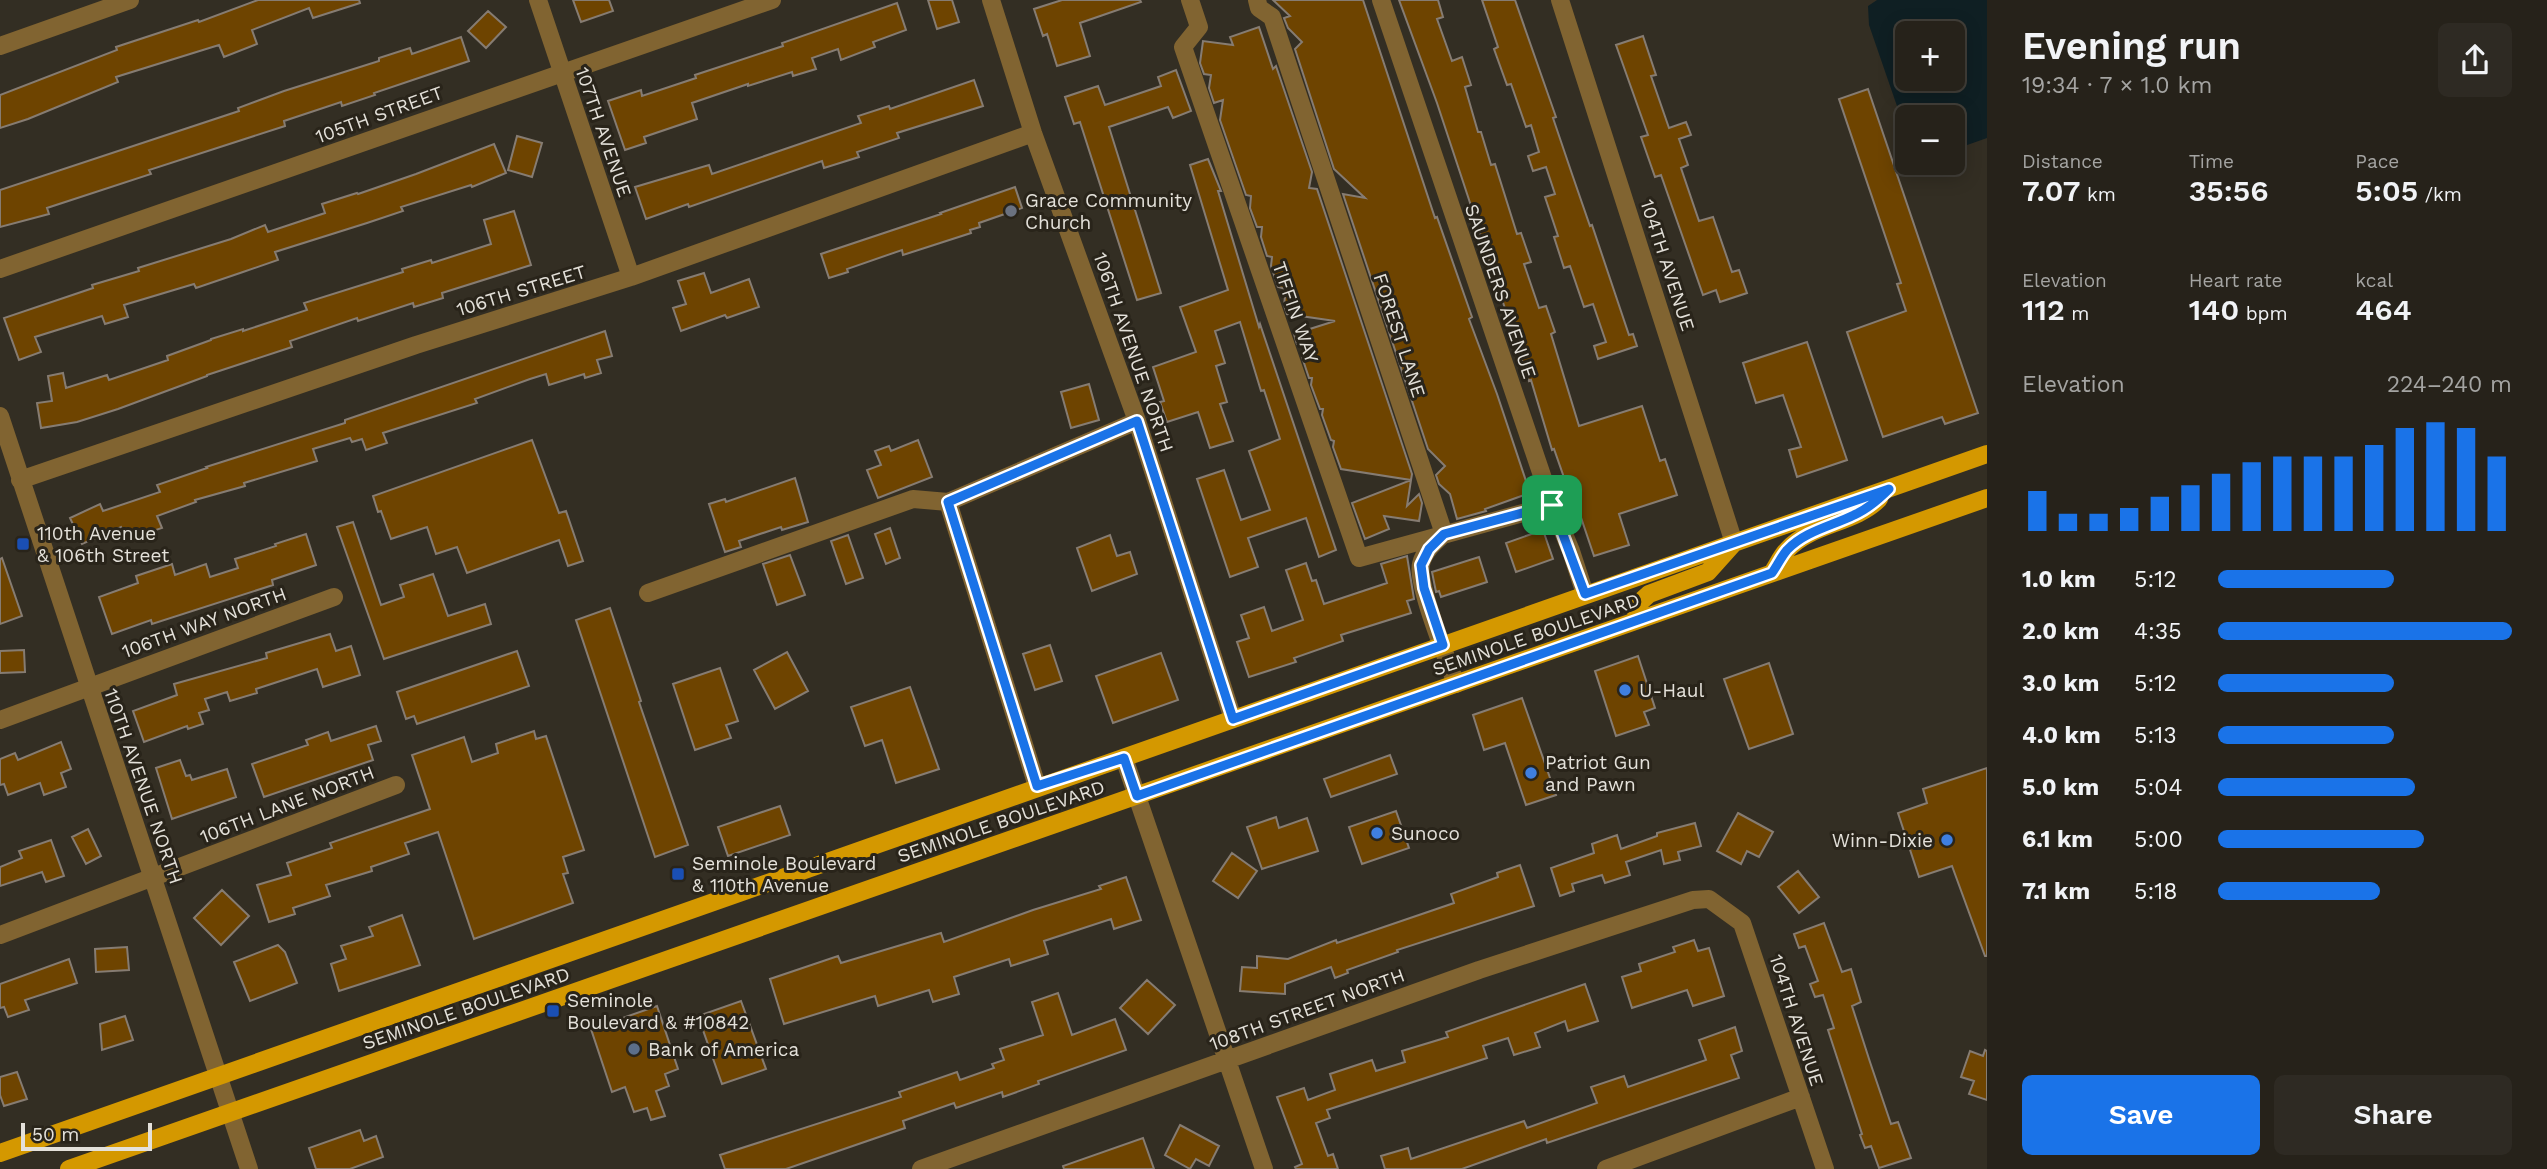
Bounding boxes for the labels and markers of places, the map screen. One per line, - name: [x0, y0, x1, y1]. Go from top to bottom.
- place label: Grace Community Church: [1025, 189, 1192, 234]
- marker: Grace Community Church: [1003, 203, 1019, 219]
- pin: [1522, 475, 1582, 535]
- place label: 110th Avenue & 106th Street: [37, 522, 169, 567]
- marker: 110th Avenue & 106th Street: [15, 536, 31, 552]
- place label: U-Haul: [1639, 679, 1704, 702]
- marker: U-Haul: [1617, 682, 1633, 698]
- place label: Patriot Gun and Pawn: [1545, 751, 1651, 796]
- marker: Patriot Gun and Pawn: [1523, 765, 1539, 781]
- place label: Sunoco: [1391, 822, 1460, 845]
- marker: Sunoco: [1369, 825, 1385, 841]
- place label: Winn-Dixie: [1832, 829, 1933, 852]
- marker: Winn-Dixie: [1939, 832, 1955, 848]
- place label: Seminole Boulevard & 110th Avenue: [692, 852, 877, 897]
- marker: Seminole Boulevard & 110th Avenue: [670, 866, 686, 882]
- place label: Seminole Boulevard & #10842: [567, 989, 749, 1034]
- marker: Seminole Boulevard & #10842: [545, 1003, 561, 1019]
- place label: Bank of America: [648, 1038, 799, 1061]
- marker: Bank of America: [626, 1041, 642, 1057]

